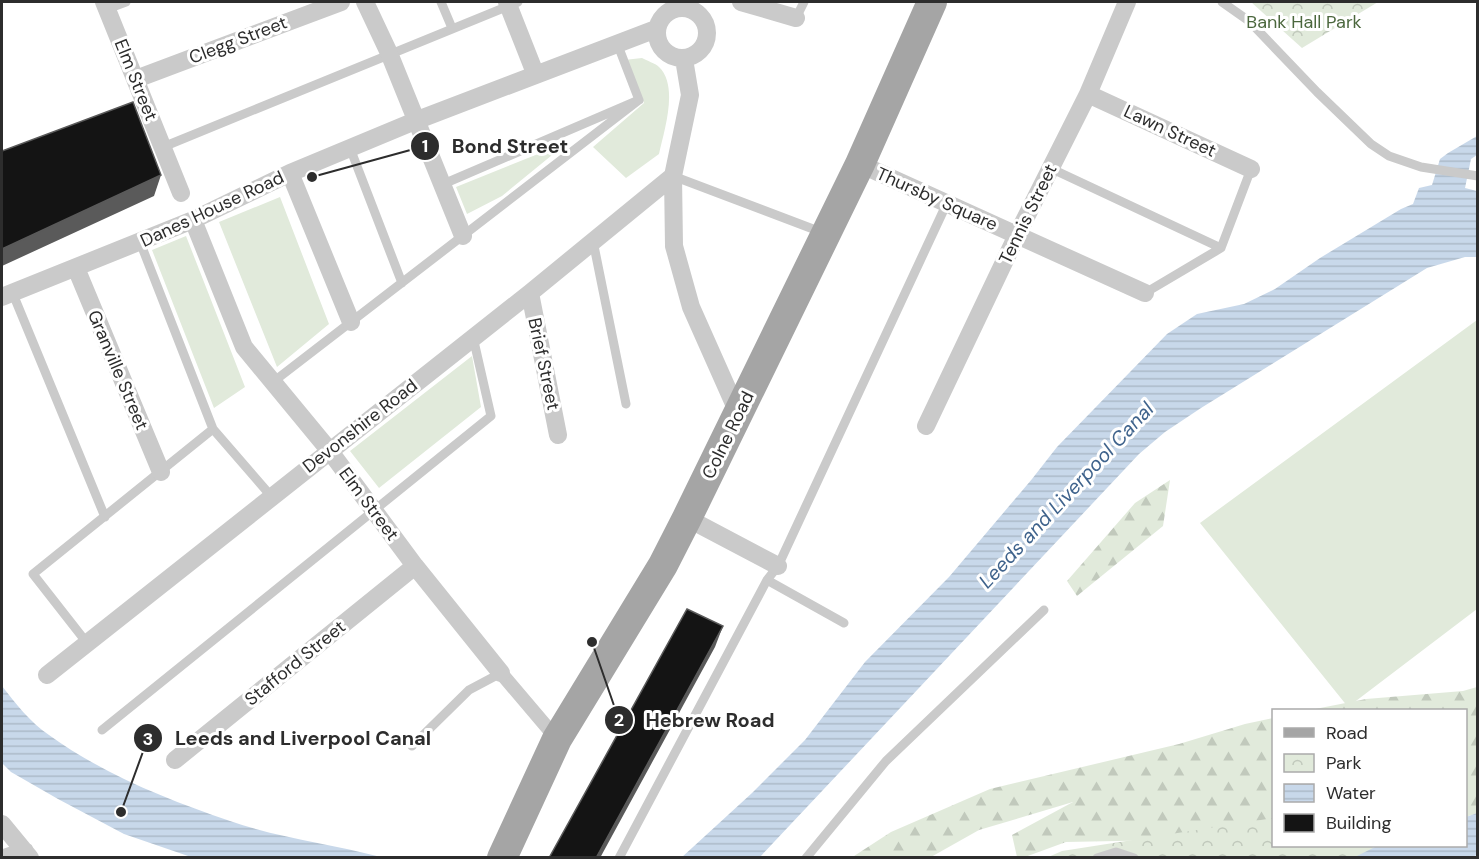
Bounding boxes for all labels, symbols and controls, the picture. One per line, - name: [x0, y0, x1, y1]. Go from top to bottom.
- street label: Clegg Street: [186, 10, 290, 70]
- park label: Bank Hall Park: [1246, 10, 1362, 34]
- street label: Elm Street: [109, 36, 163, 124]
- street label: Lawn Street: [1120, 99, 1220, 163]
- callout: Bond Street: [410, 127, 581, 165]
- text: Bond Street: [452, 133, 568, 159]
- text: 1: [422, 134, 428, 158]
- street label: Tennis Street: [993, 160, 1063, 268]
- street label: Thursby Square: [873, 162, 1001, 236]
- street label: Danes House Road: [136, 165, 288, 253]
- street label: Granville Street: [82, 306, 154, 434]
- street label: Brief Street: [522, 316, 566, 412]
- street label: Devonshire Road: [298, 374, 422, 478]
- street label: Colne Road: [696, 387, 760, 483]
- water label: Leeds and Liverpool Canal: [973, 396, 1159, 594]
- street label: Elm Street: [334, 462, 404, 546]
- street label: Stafford Street: [240, 615, 350, 711]
- callout: Hebrew Road: [604, 701, 787, 739]
- text: Hebrew Road: [645, 707, 775, 733]
- text: 2: [614, 708, 624, 732]
- legend: [1272, 709, 1467, 847]
- callout: Leeds and Liverpool Canal: [133, 719, 443, 757]
- text: Road: [1326, 721, 1368, 745]
- text: Leeds and Liverpool Canal: [175, 725, 431, 751]
- text: 3: [143, 727, 153, 751]
- text: Park: [1326, 751, 1362, 775]
- text: Water: [1326, 781, 1376, 805]
- text: Building: [1326, 811, 1391, 835]

